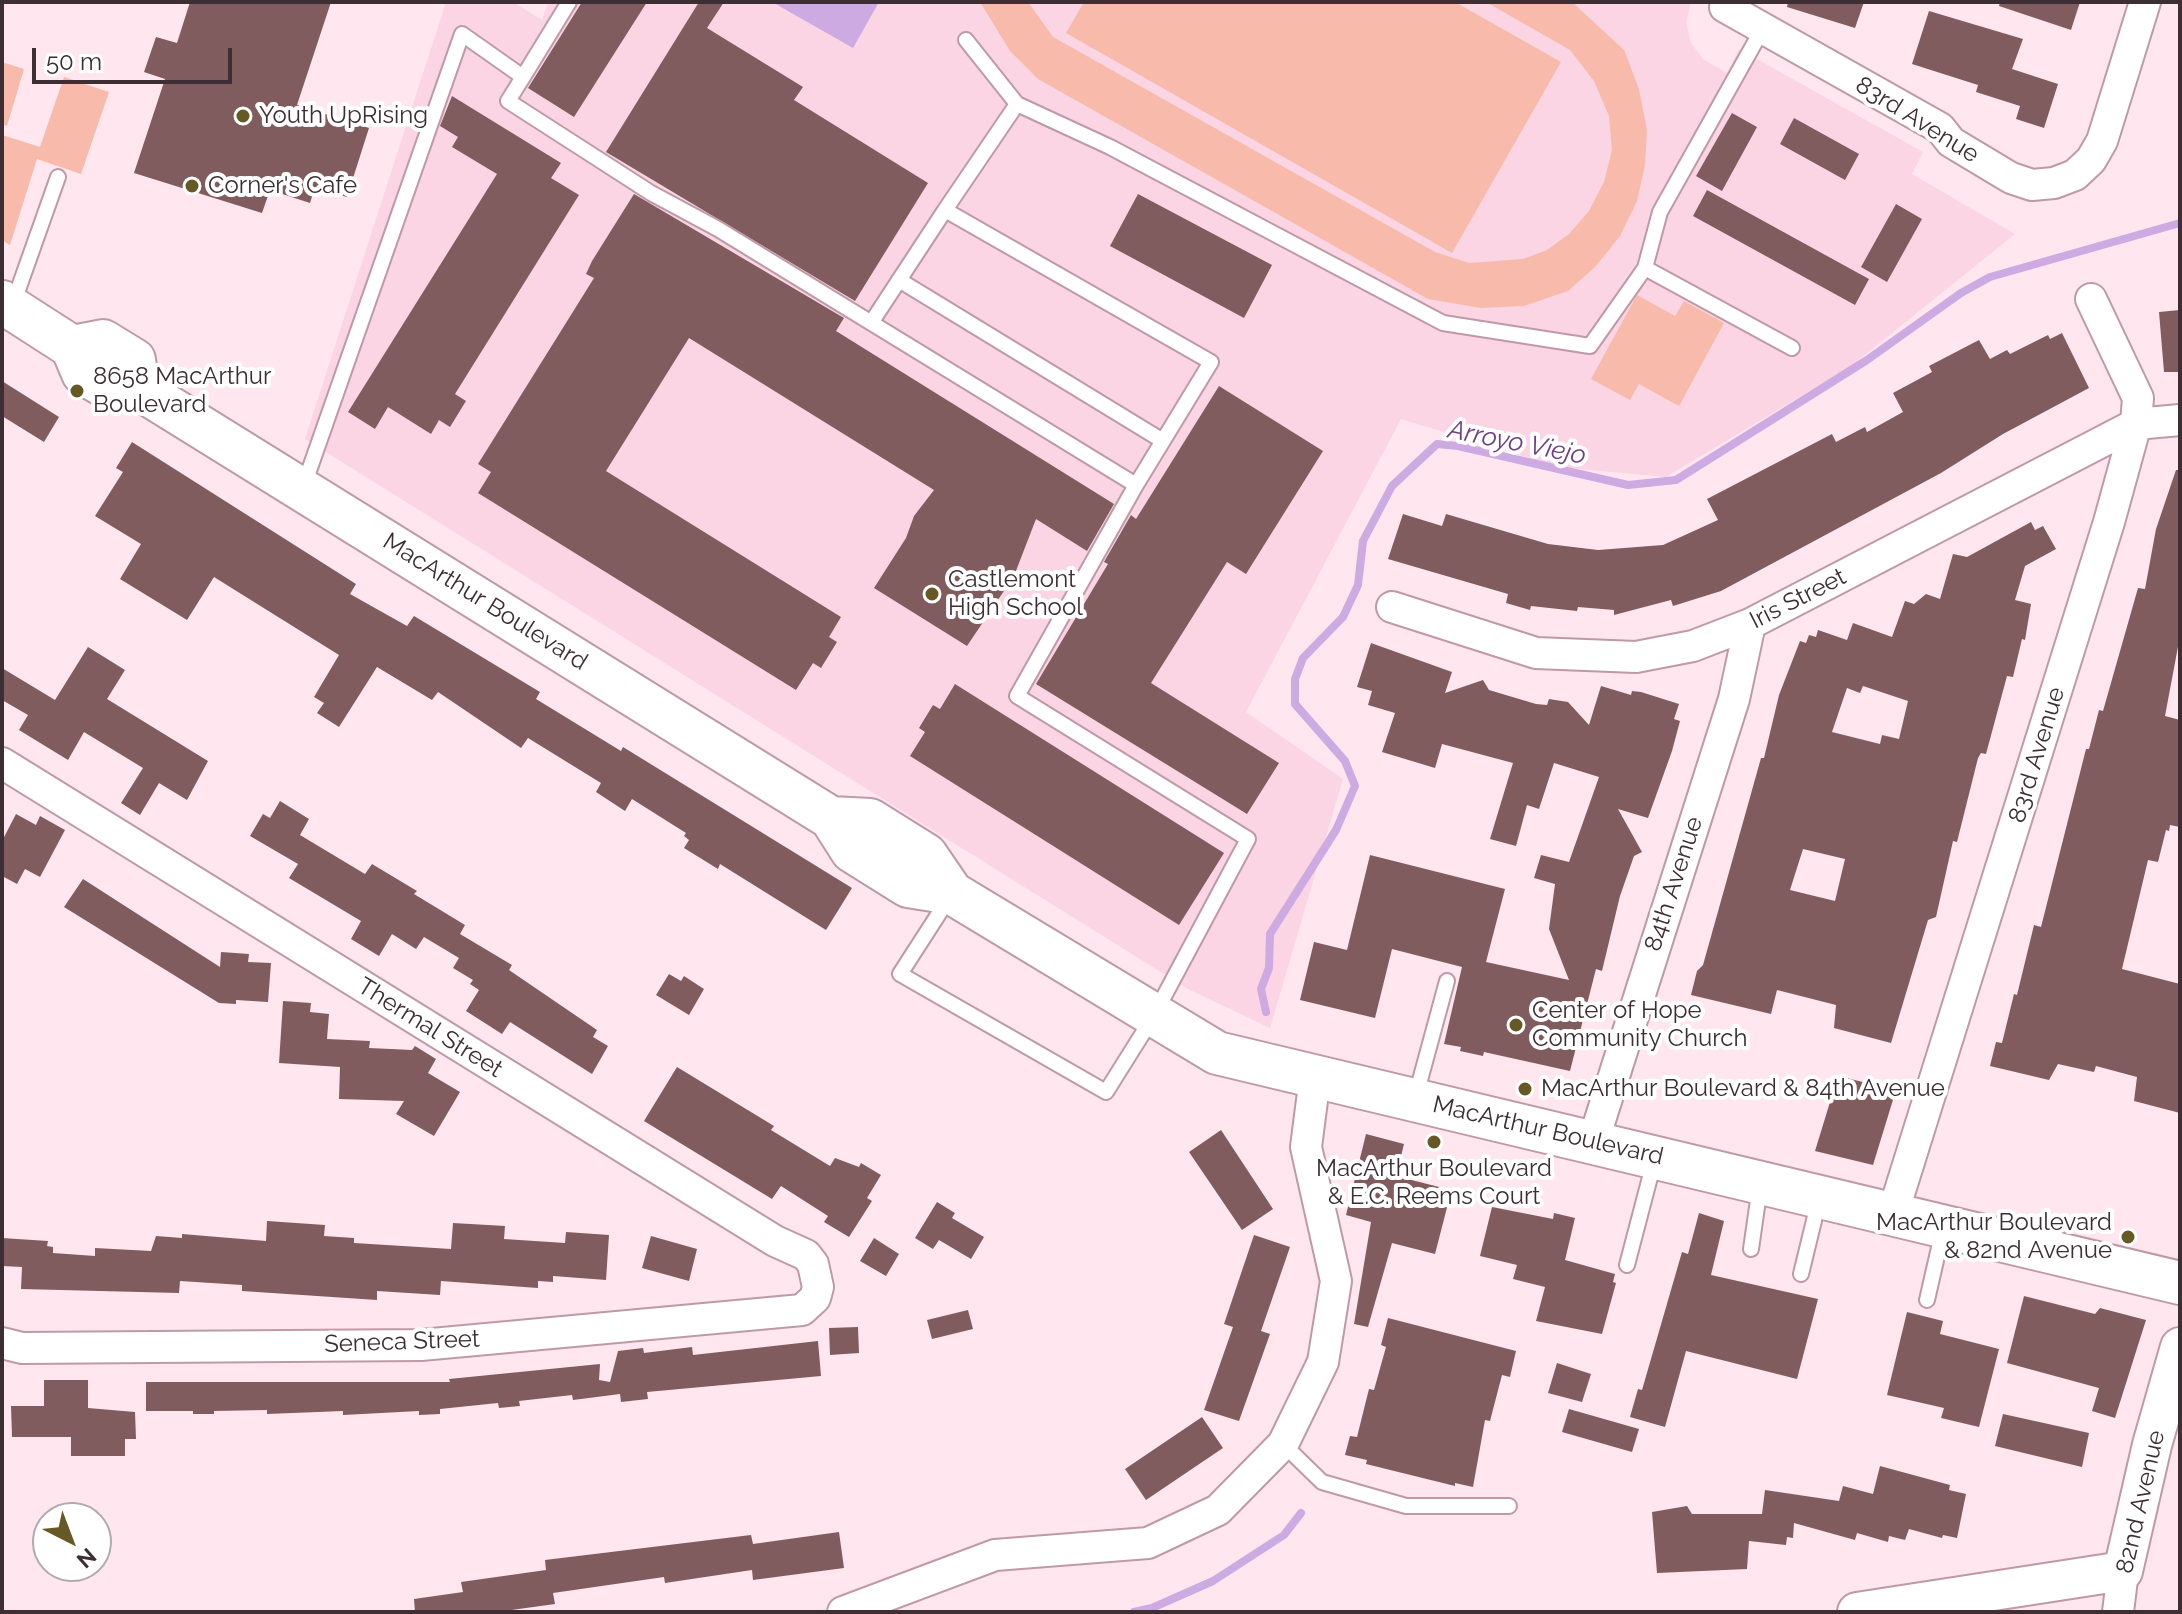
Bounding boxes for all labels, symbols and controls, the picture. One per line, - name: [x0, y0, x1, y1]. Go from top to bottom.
- scale bar: [36, 32, 236, 82]
- text: 50 m: [46, 47, 102, 76]
- street label: 83rd Avenue: [1850, 71, 1984, 169]
- place label: Youth UpRising: [259, 102, 428, 130]
- marker: Youth UpRising: [234, 107, 252, 125]
- place label: Corner's Cafe: [208, 172, 357, 200]
- marker: Corner's Cafe: [183, 177, 201, 195]
- place label: 8658 MacArthur Boulevard: [93, 363, 272, 419]
- marker: 8658 MacArthur Boulevard: [68, 382, 86, 400]
- water label: Arroyo Viejo: [1446, 414, 1588, 472]
- street label: MacArthur Boulevard: [377, 527, 593, 677]
- street label: Iris Street: [1745, 563, 1851, 635]
- place label: Castlemont High School: [948, 566, 1083, 622]
- marker: Castlemont High School: [923, 585, 941, 603]
- street label: 83rd Avenue: [2003, 684, 2071, 826]
- street label: 84th Avenue: [1639, 813, 1709, 955]
- street label: Thermal Street: [352, 972, 508, 1084]
- place label: Center of Hope Community Church: [1532, 997, 1747, 1053]
- marker: Center of Hope Community Church: [1507, 1016, 1525, 1034]
- place label: MacArthur Boulevard & 84th Avenue: [1541, 1075, 1945, 1103]
- marker: MacArthur Boulevard & 84th Avenue: [1516, 1080, 1534, 1098]
- street label: MacArthur Boulevard: [1430, 1090, 1666, 1172]
- marker: MacArthur Boulevard & E.C. Reems Court: [1425, 1133, 1443, 1151]
- place label: MacArthur Boulevard & E.C. Reems Court: [1316, 1155, 1552, 1211]
- place label: MacArthur Boulevard & 82nd Avenue: [1876, 1209, 2112, 1265]
- marker: MacArthur Boulevard & 82nd Avenue: [2119, 1228, 2137, 1246]
- street label: Seneca Street: [324, 1325, 480, 1359]
- street label: 82nd Avenue: [2111, 1428, 2171, 1576]
- north arrow: [32, 1502, 112, 1582]
- text: N: [72, 1543, 102, 1574]

